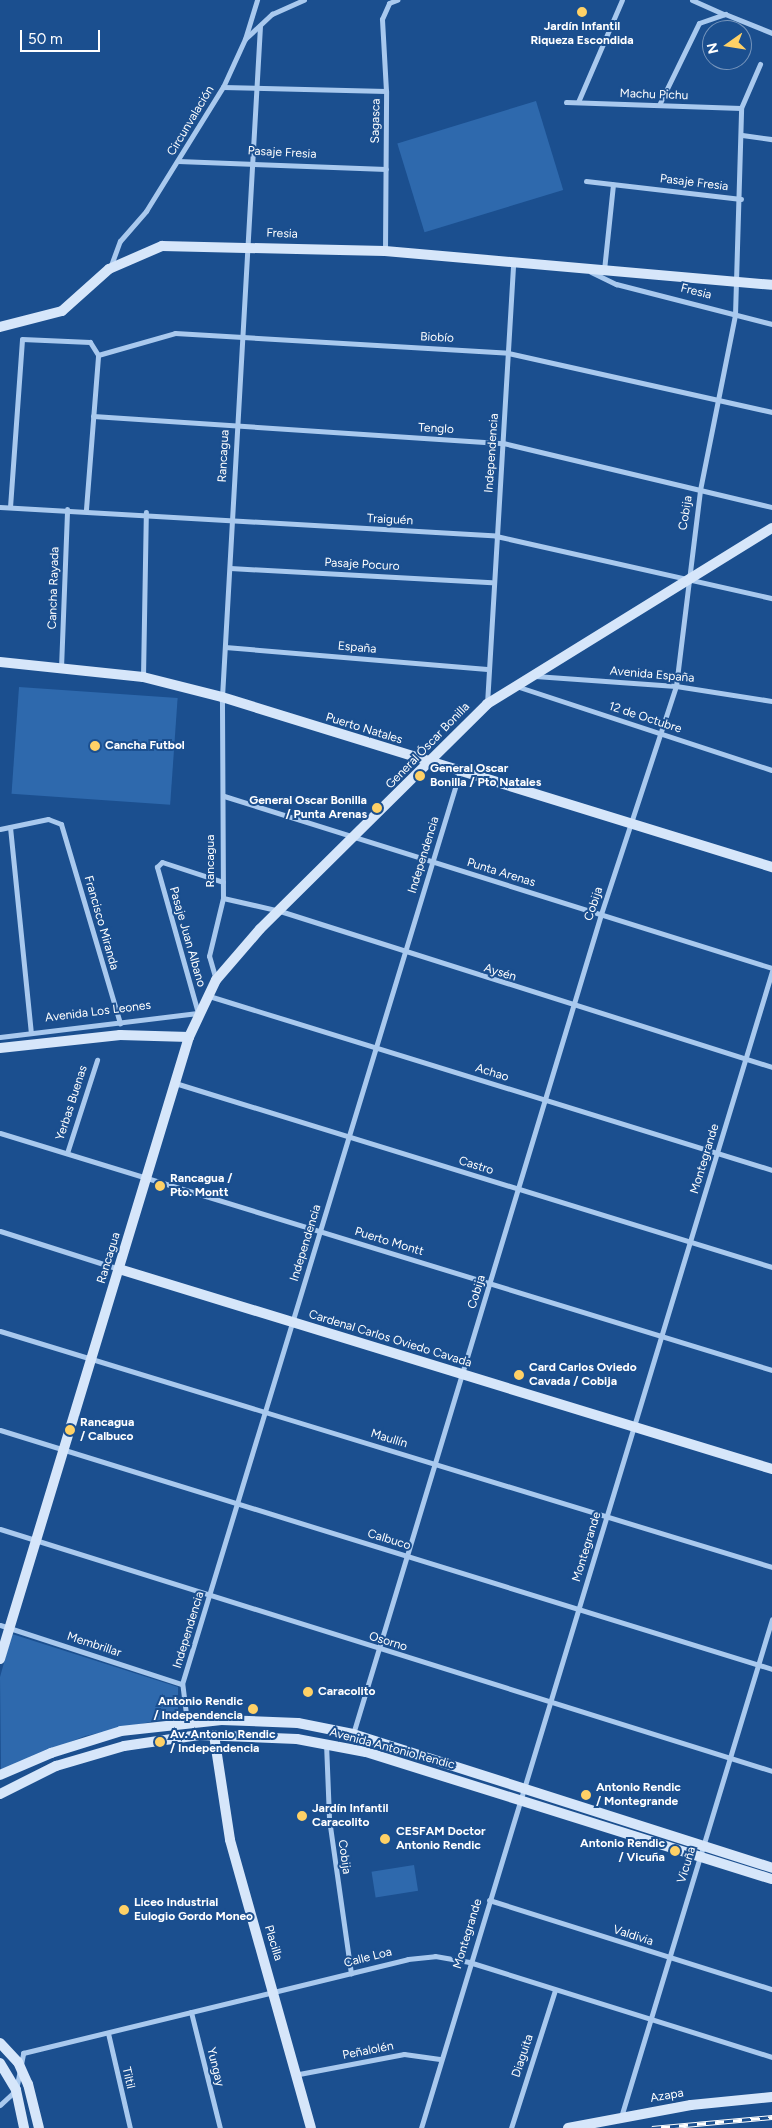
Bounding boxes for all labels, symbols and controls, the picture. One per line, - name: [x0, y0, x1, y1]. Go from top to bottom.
- marker: Jardín Infantil Riqueza Escondida: [576, 6, 588, 18]
- scale bar: [22, 20, 102, 52]
- place label: Jardín Infantil Riqueza Escondida: [530, 20, 634, 48]
- north arrow: [702, 20, 752, 70]
- text: 50 m: [28, 30, 63, 48]
- text: N: [703, 41, 722, 55]
- street label: Circunvalación: [164, 83, 218, 159]
- street label: Machu Pichu: [619, 87, 689, 103]
- street label: Sagasca: [368, 98, 384, 144]
- street label: Pasaje Fresia: [247, 144, 317, 162]
- street label: Pasaje Fresia: [659, 172, 729, 194]
- street label: Fresia: [266, 226, 298, 242]
- street label: Fresia: [679, 281, 713, 303]
- street label: Biobío: [420, 330, 454, 346]
- street label: Independencia: [482, 413, 502, 493]
- street label: Tenglo: [418, 421, 454, 437]
- street label: Rancagua: [215, 429, 233, 483]
- street label: Cobija: [676, 495, 696, 531]
- street label: Traiguén: [367, 512, 413, 528]
- street label: Cancha Rayada: [45, 546, 63, 630]
- street label: Pasaje Pocuro: [324, 556, 400, 574]
- street label: España: [337, 639, 377, 657]
- street label: Avenida España: [609, 664, 695, 686]
- street label: 12 de Octubre: [607, 699, 683, 737]
- street label: General Óscar Bonilla: [383, 700, 473, 792]
- street label: Puerto Natales: [324, 711, 404, 747]
- place label: Cancha Futbol: [105, 739, 185, 753]
- marker: Cancha Futbol: [89, 740, 101, 752]
- place label: General Oscar Bonilla / Pto Natales: [430, 762, 541, 790]
- marker: General Oscar Bonilla / Pto Natales: [414, 770, 426, 782]
- place label: General Oscar Bonilla / Punta Arenas: [249, 794, 367, 822]
- marker: General Oscar Bonilla / Punta Arenas: [371, 802, 383, 814]
- street label: Independencia: [405, 815, 443, 895]
- street label: Rancagua: [204, 835, 218, 887]
- street label: Punta Arenas: [465, 856, 537, 890]
- street label: Francisco Miranda: [81, 874, 121, 972]
- street label: Pasaje Juan Albano: [166, 885, 208, 989]
- street label: Cobija: [582, 885, 606, 923]
- street label: Aysén: [482, 961, 518, 985]
- street label: Avenida Los Leones: [44, 998, 152, 1026]
- street label: Achao: [473, 1061, 511, 1085]
- street label: Yerbas Buenas: [53, 1064, 91, 1142]
- street label: Montegrande: [688, 1122, 722, 1196]
- street label: Castro: [457, 1154, 495, 1178]
- place label: Rancagua / Pto. Montt: [170, 1172, 232, 1200]
- marker: Rancagua / Pto. Montt: [154, 1180, 166, 1192]
- street label: Independencia: [287, 1203, 325, 1283]
- street label: Puerto Montt: [353, 1225, 425, 1259]
- street label: Rancagua: [94, 1231, 124, 1285]
- street label: Cobija: [465, 1273, 489, 1311]
- street label: Cardenal Carlos Oviedo Cavada: [307, 1307, 473, 1371]
- place label: Card Carlos Oviedo Cavada / Cobija: [529, 1361, 637, 1389]
- marker: Card Carlos Oviedo Cavada / Cobija: [513, 1369, 525, 1381]
- place label: Rancagua / Calbuco: [80, 1416, 134, 1444]
- marker: Rancagua / Calbuco: [64, 1424, 76, 1436]
- street label: Maullín: [369, 1427, 409, 1451]
- street label: Montegrande: [570, 1510, 604, 1584]
- street label: Calbuco: [366, 1527, 412, 1553]
- street label: Independencia: [170, 1590, 208, 1670]
- street label: Membrillar: [65, 1629, 123, 1661]
- street label: Osorno: [367, 1629, 409, 1655]
- place label: Caracolito: [318, 1685, 375, 1699]
- marker: Caracolito: [302, 1686, 314, 1698]
- place label: Antonio Rendic / Independencia: [154, 1695, 243, 1723]
- marker: Antonio Rendic / Independencia: [247, 1703, 259, 1715]
- street label: Avenida Antonio Rendic: [328, 1725, 456, 1773]
- place label: Av. Antonio Rendic / Independencia: [170, 1728, 275, 1756]
- marker: Av. Antonio Rendic / Independencia: [154, 1736, 166, 1748]
- place label: Antonio Rendic / Montegrande: [596, 1781, 681, 1809]
- marker: Antonio Rendic / Montegrande: [580, 1789, 592, 1801]
- place label: Jardín Infantil Caracolito: [312, 1802, 389, 1830]
- marker: Jardín Infantil Caracolito: [296, 1810, 308, 1822]
- place label: CESFAM Doctor Antonio Rendic: [396, 1825, 486, 1853]
- marker: CESFAM Doctor Antonio Rendic: [378, 1832, 392, 1846]
- place label: Antonio Rendic / Vicuña: [580, 1837, 665, 1865]
- street label: Cobija: [334, 1839, 354, 1875]
- marker: Antonio Rendic / Vicuña: [669, 1845, 681, 1857]
- street label: Vicuña: [675, 1845, 699, 1885]
- place label: Liceo Industrial Eulogio Gordo Moneo: [134, 1896, 253, 1924]
- street label: Montegrande: [451, 1897, 485, 1971]
- marker: Liceo Industrial Eulogio Gordo Moneo: [118, 1904, 130, 1916]
- street label: Placilla: [261, 1923, 285, 1963]
- street label: Valdivia: [611, 1923, 655, 1949]
- street label: Calle Loa: [343, 1945, 393, 1971]
- street label: Diaguita: [509, 2033, 537, 2079]
- street label: Peñalolén: [341, 2039, 395, 2063]
- street label: Yungay: [203, 2046, 227, 2088]
- street label: Tiltil: [119, 2066, 137, 2090]
- street label: Azapa: [649, 2086, 685, 2106]

